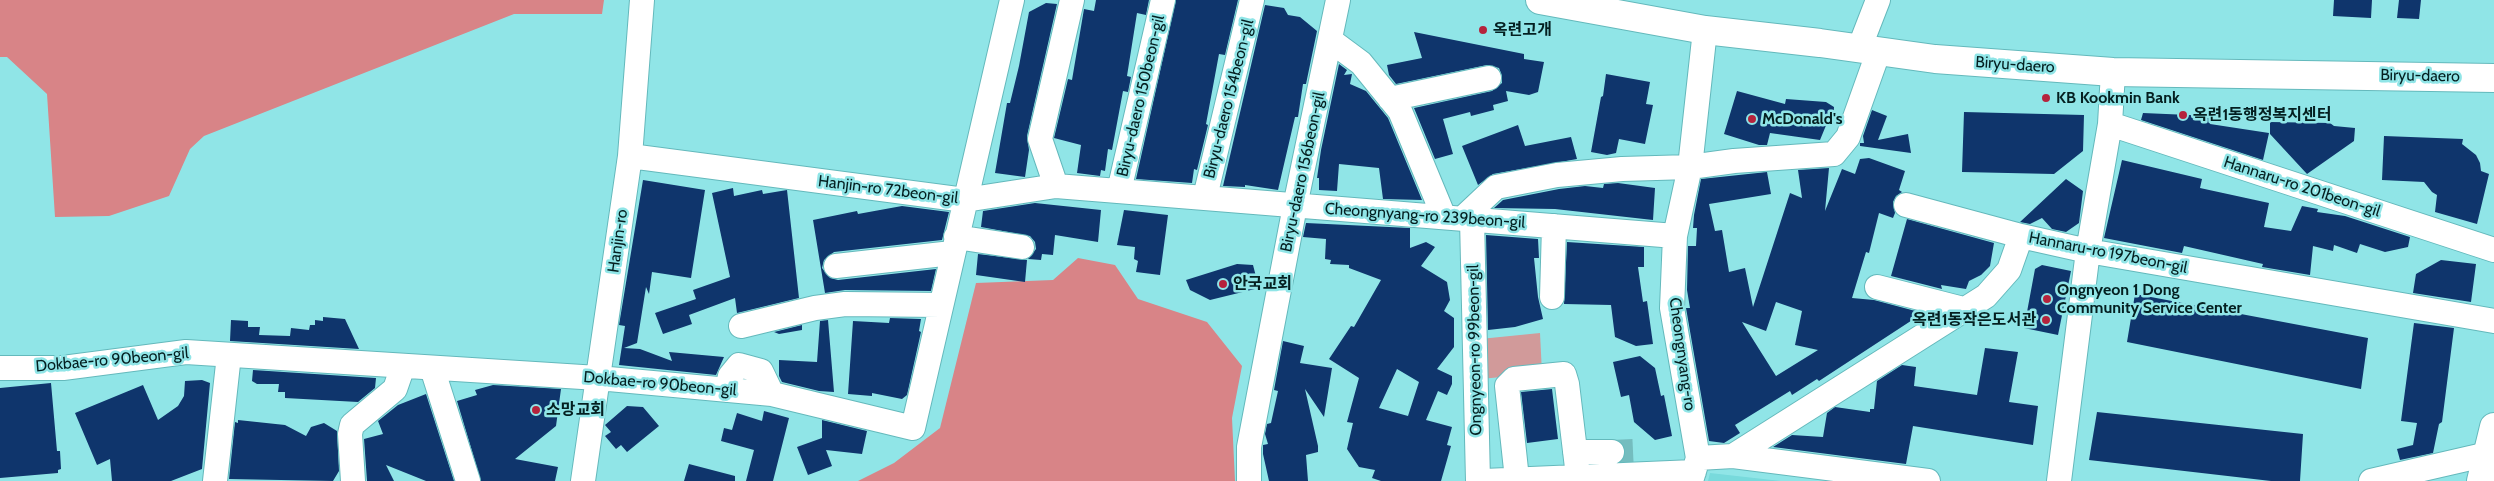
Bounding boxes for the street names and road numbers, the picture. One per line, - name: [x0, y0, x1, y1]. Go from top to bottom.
- street label: Biryu-daero 150beon-gil: [1113, 13, 1169, 179]
- street label: Biryu-daero 154beon-gil: [1200, 17, 1258, 181]
- street label: Biryu-daero: [1975, 53, 2055, 77]
- street label: Biryu-daero: [2380, 66, 2460, 86]
- street label: Biryu-daero 156beon-gil: [1277, 90, 1329, 254]
- street label: Hannaru-ro 201beon-gil: [2221, 153, 2383, 221]
- street label: Hanjin-ro 72beon-gil: [817, 172, 959, 208]
- street label: Cheongnyang-ro 239beon-gil: [1324, 199, 1526, 233]
- street label: Hanjin-ro: [604, 208, 632, 274]
- street label: Hannaru-ro 197beon-gil: [2027, 228, 2189, 278]
- street label: Ongnyeon-ro 99beon-gil: [1464, 264, 1486, 436]
- street label: Cheongnyang-ro: [1665, 296, 1699, 412]
- street label: Dokbae-ro 90beon-gil: [35, 344, 189, 376]
- street label: Dokbae-ro 90beon-gil: [583, 368, 737, 400]

